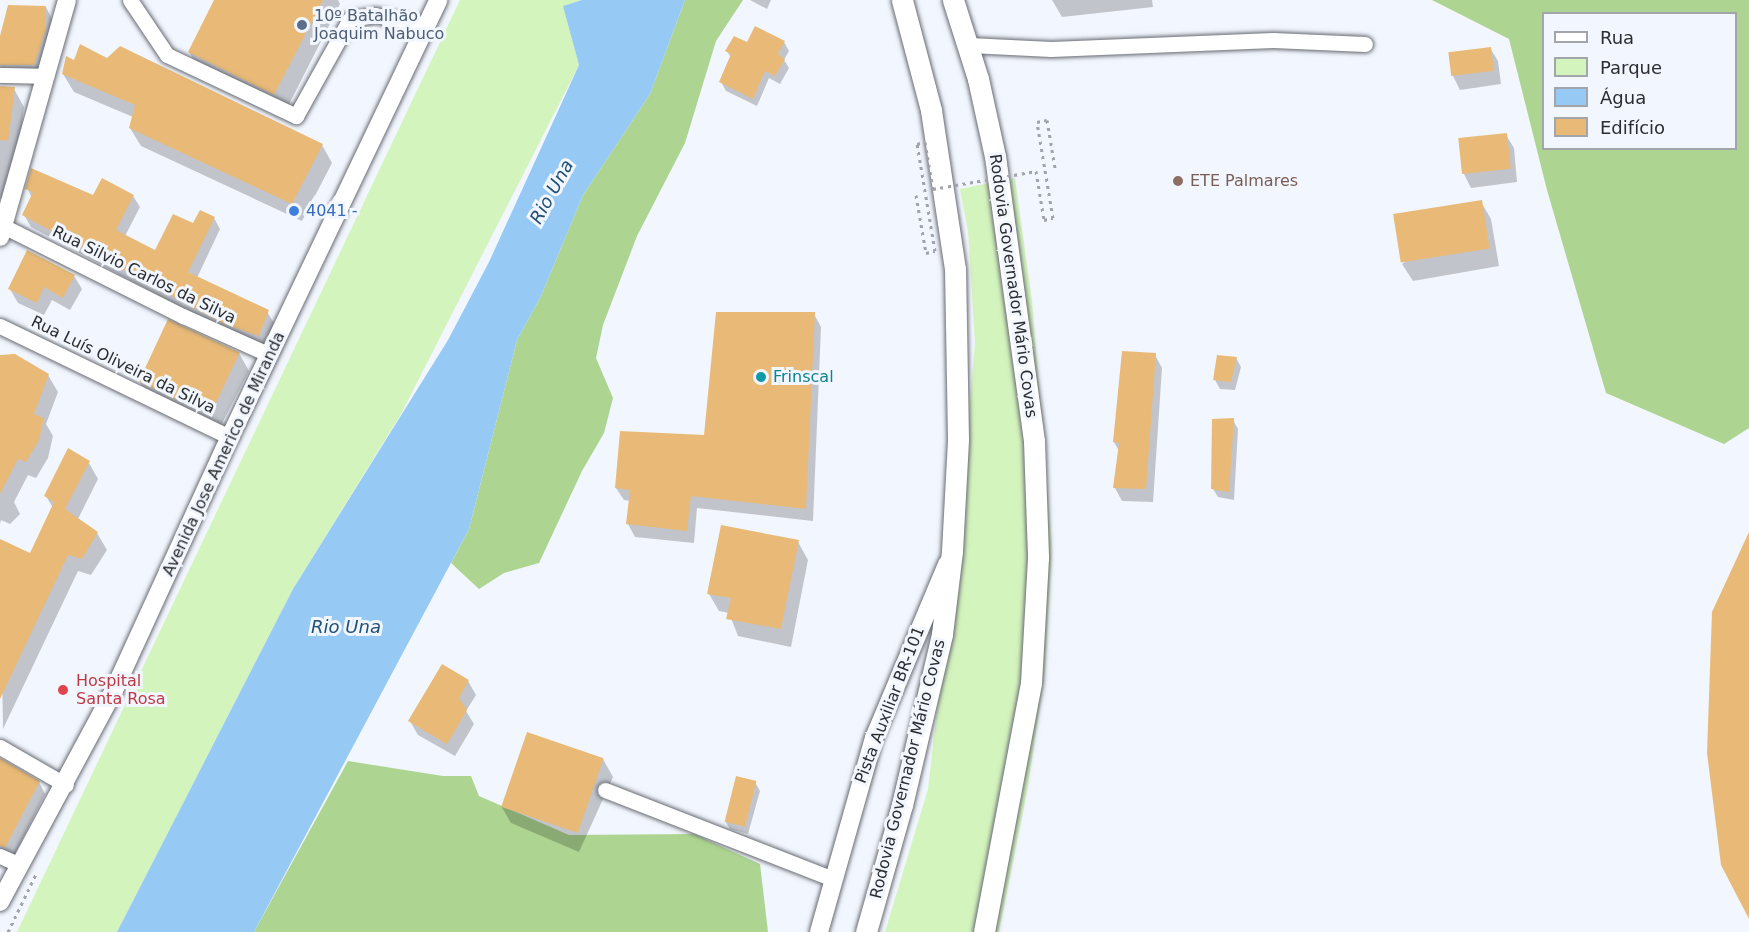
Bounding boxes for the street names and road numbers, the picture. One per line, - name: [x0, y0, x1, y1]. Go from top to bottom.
- street label: Rodovia Governador Mário Covas: [985, 153, 1041, 419]
- street label: Rua Silvio Carlos da Silva: [49, 222, 239, 328]
- street label: Rua Luís Oliveira da Silva: [28, 312, 218, 418]
- street label: Avenida Jose Americo de Miranda: [159, 329, 289, 579]
- street label: Pista Auxiliar BR-101: [851, 624, 929, 786]
- street label: Rodovia Governador Mário Covas: [866, 637, 950, 901]

